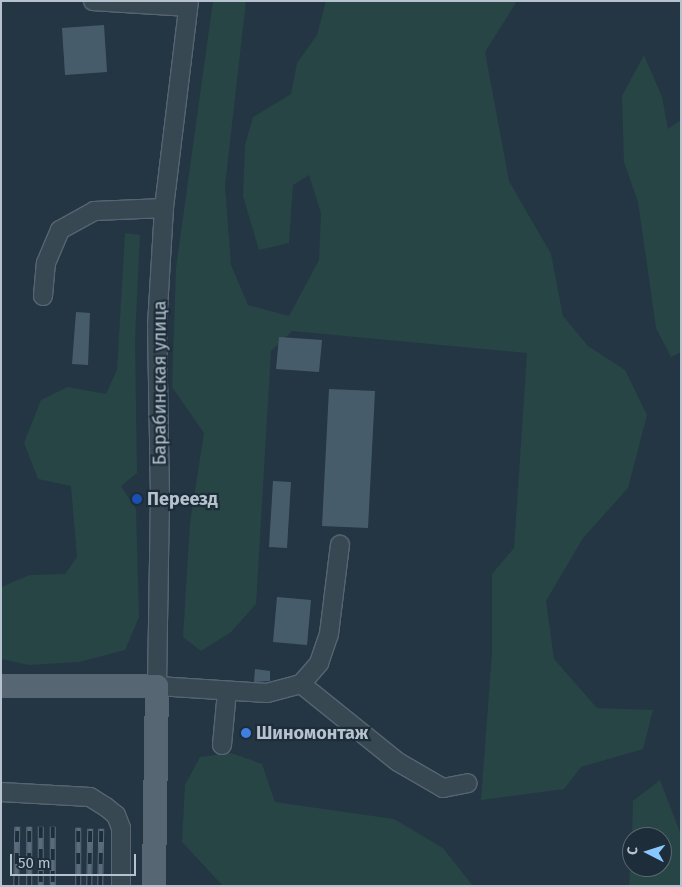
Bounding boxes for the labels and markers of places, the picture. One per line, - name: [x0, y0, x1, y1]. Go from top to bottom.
- place label: Переезд: [147, 488, 218, 510]
- marker: Переезд: [131, 493, 143, 505]
- place label: Шиномонтаж: [256, 722, 368, 744]
- marker: Шиномонтаж: [240, 727, 252, 739]

